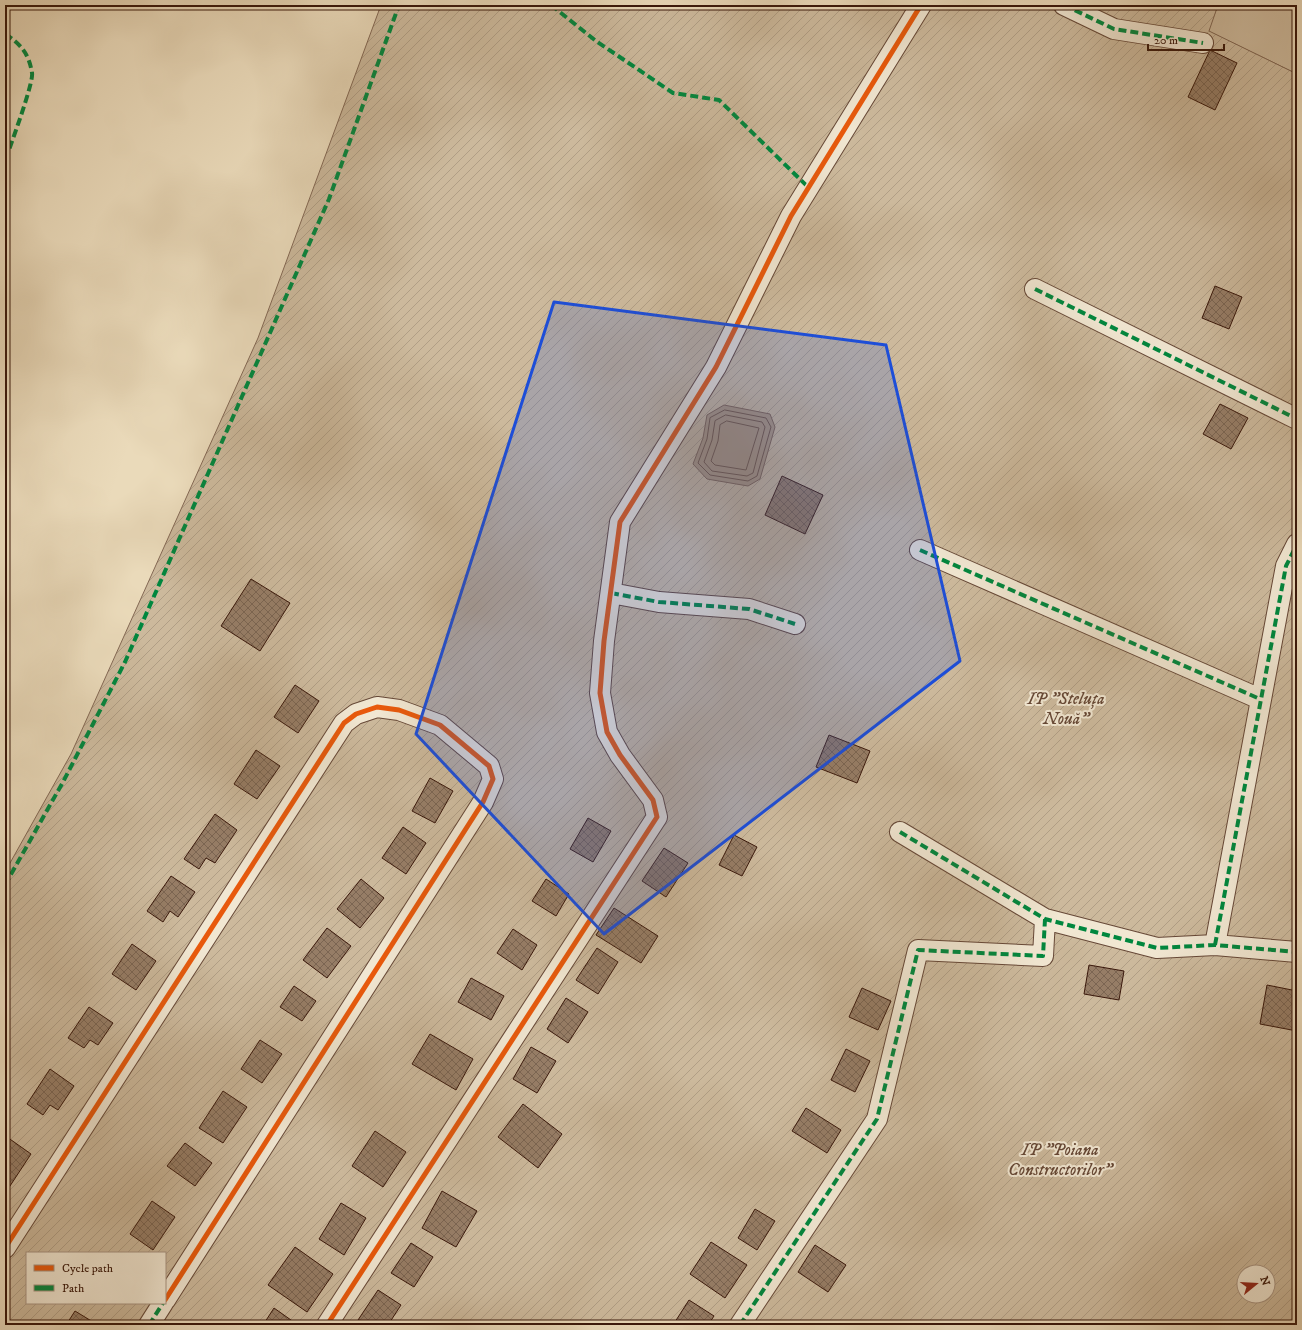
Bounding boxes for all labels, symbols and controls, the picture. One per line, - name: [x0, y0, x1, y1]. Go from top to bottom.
- scale bar: [1148, 26, 1224, 52]
- text: 20 m: [1154, 33, 1178, 48]
- park label: IP "Steluța Nouă": [1026, 688, 1105, 730]
- park label: IP "Poiana Constructorilor": [1008, 1139, 1115, 1181]
- legend: [26, 1252, 166, 1304]
- text: Cycle path: [62, 1261, 114, 1276]
- north arrow: [1236, 1264, 1276, 1304]
- text: N: [1257, 1275, 1273, 1288]
- text: Path: [62, 1281, 85, 1296]

